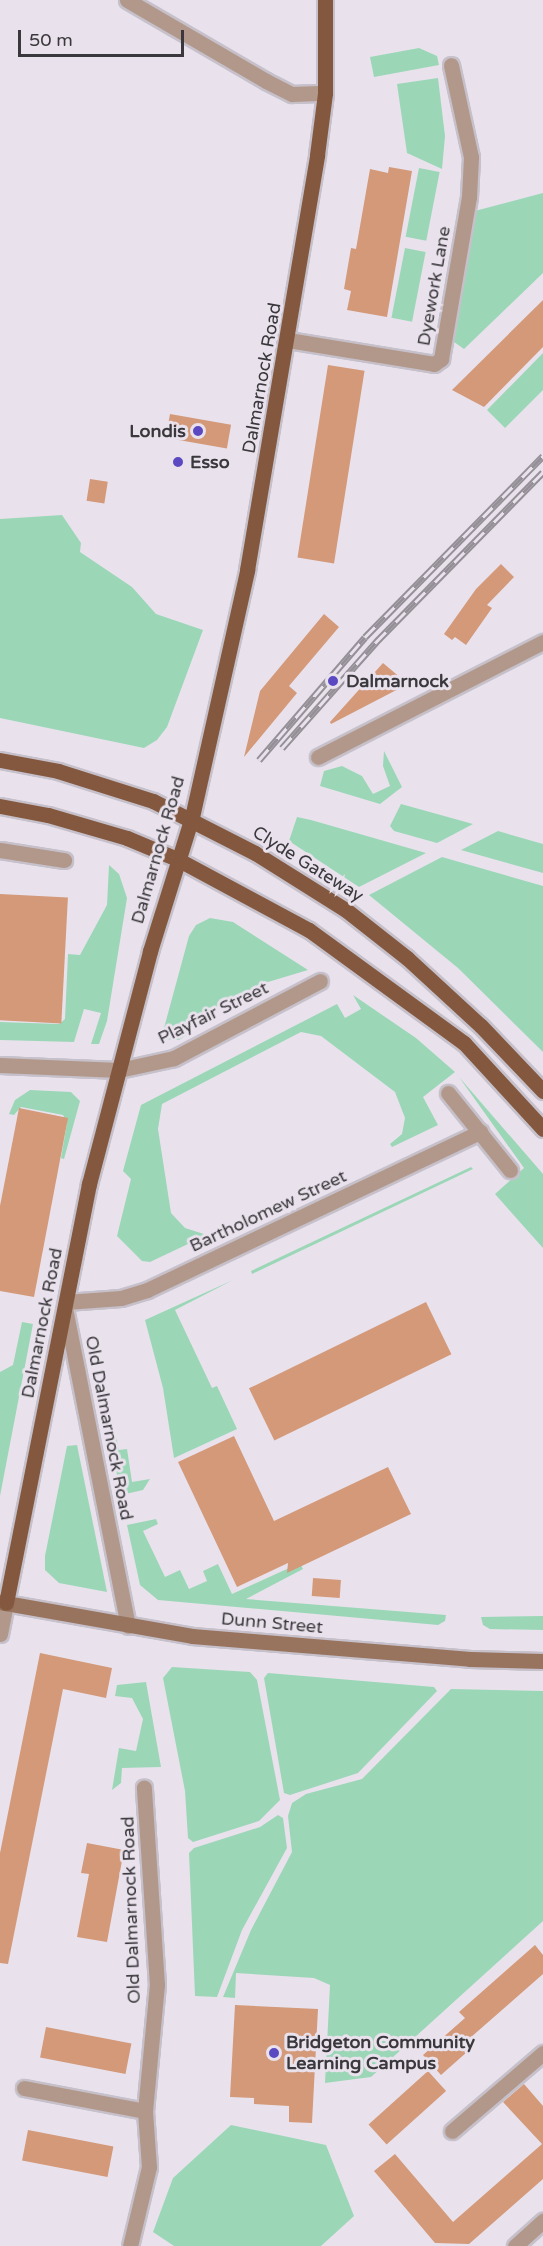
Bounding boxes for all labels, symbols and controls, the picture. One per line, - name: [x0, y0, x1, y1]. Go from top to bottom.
- scale bar: [21, 18, 188, 56]
- text: 50 m: [29, 29, 73, 51]
- street label: Dyework Lane: [413, 224, 455, 348]
- street label: Dalmarnock Road: [238, 301, 286, 455]
- place label: Londis: [129, 420, 186, 442]
- marker: Londis: [191, 424, 205, 438]
- place label: Esso: [190, 451, 230, 473]
- marker: Esso: [171, 455, 185, 469]
- place label: Dalmarnock: [346, 670, 449, 692]
- marker: Dalmarnock: [324, 672, 342, 690]
- street label: Dalmarnock Road: [127, 774, 189, 926]
- street label: Clyde Gateway: [248, 821, 368, 907]
- street label: Playfair Street: [154, 977, 272, 1049]
- street label: Bartholomew Street: [186, 1165, 350, 1257]
- street label: Dalmarnock Road: [17, 1246, 67, 1400]
- street label: Old Dalmarnock Road: [80, 1334, 138, 1522]
- street label: Dunn Street: [220, 1608, 324, 1638]
- street label: Old Dalmarnock Road: [117, 1816, 145, 2004]
- place label: Bridgeton Community Learning Campus: [286, 2032, 475, 2074]
- marker: Bridgeton Community Learning Campus: [267, 2046, 281, 2060]

